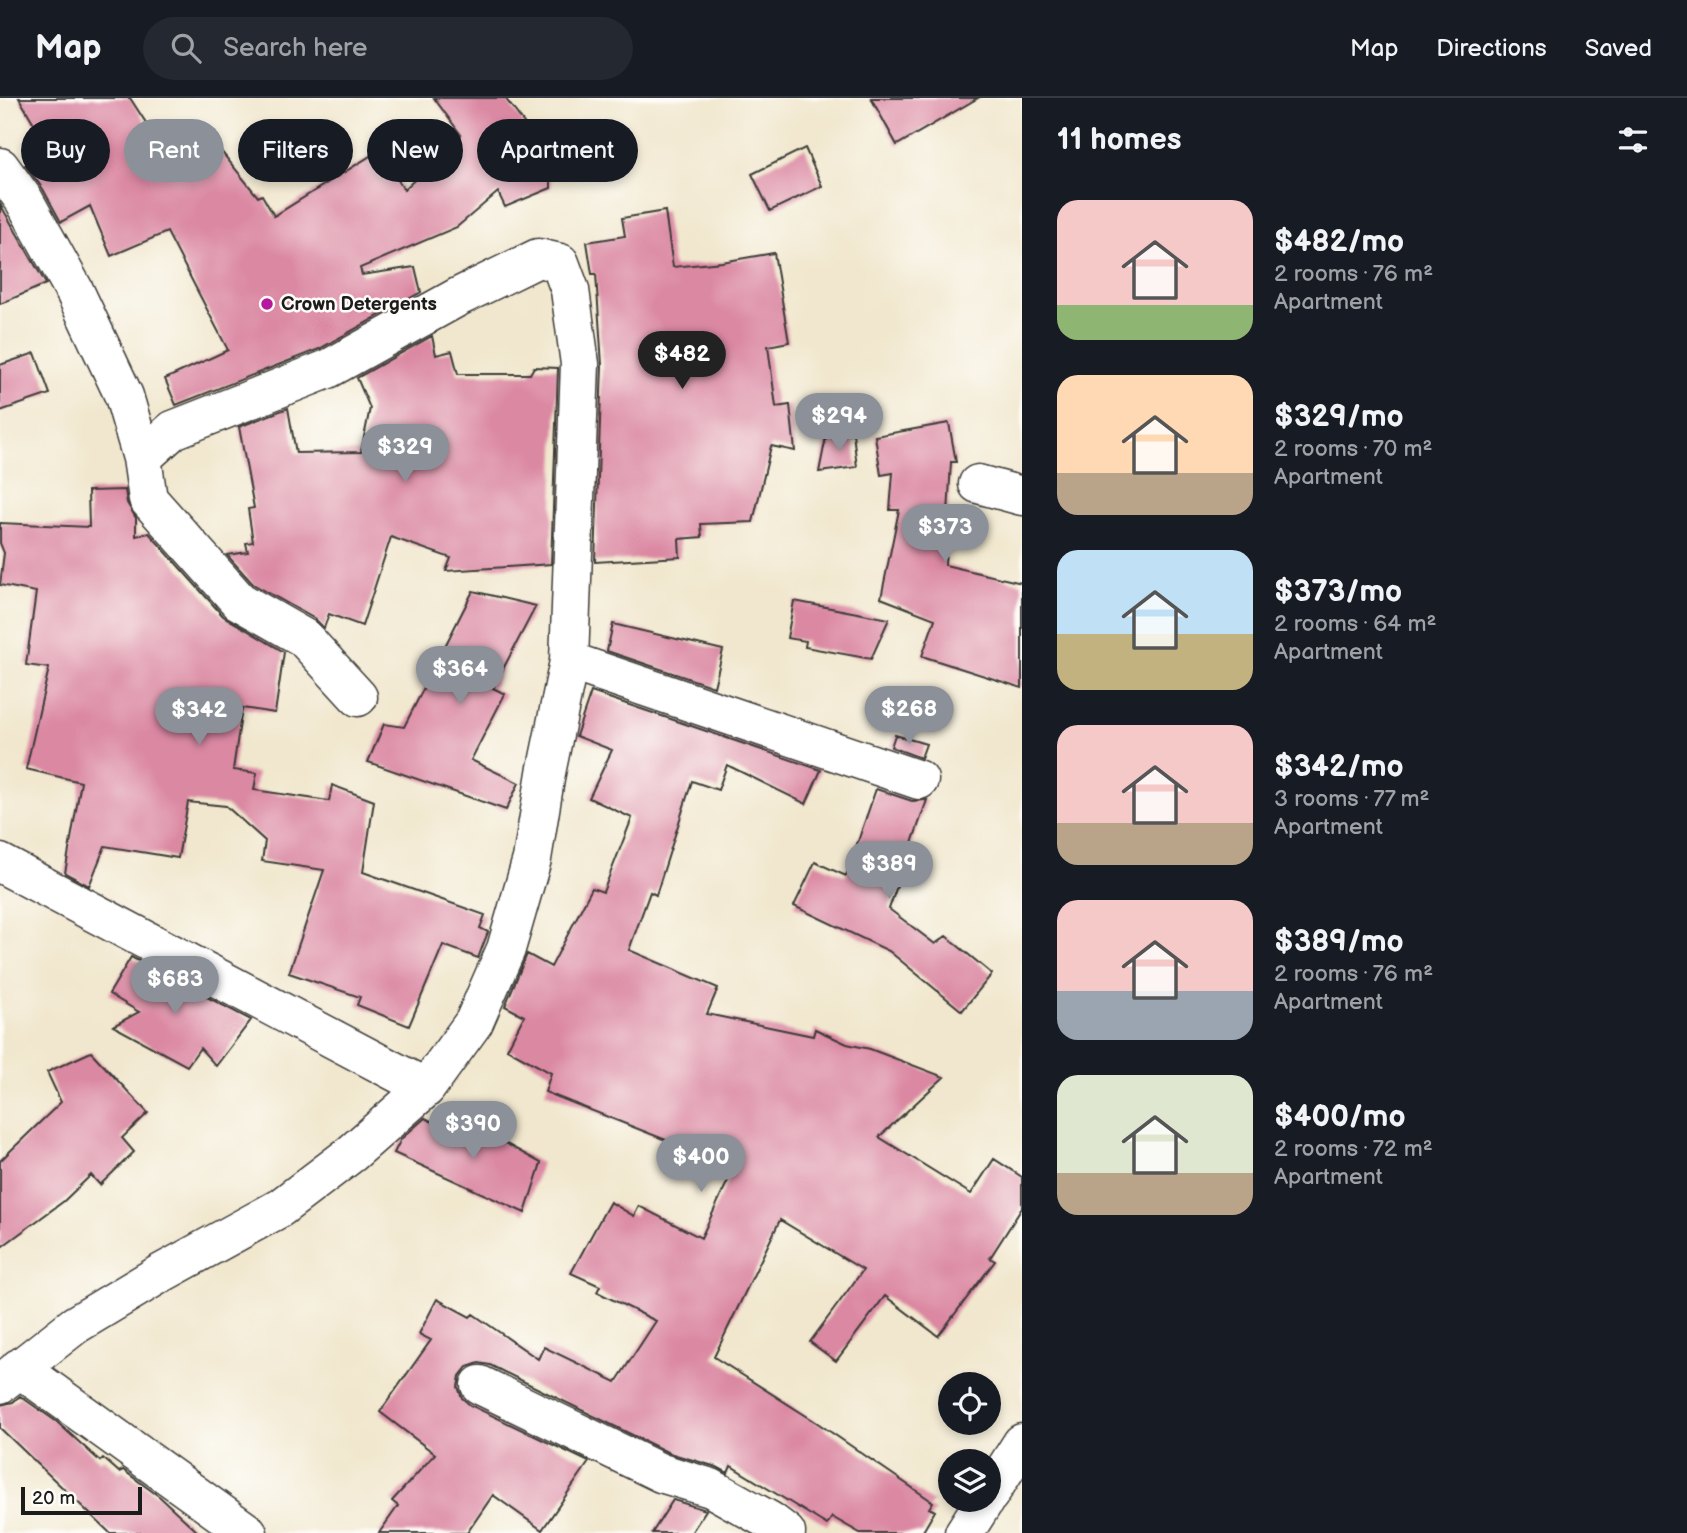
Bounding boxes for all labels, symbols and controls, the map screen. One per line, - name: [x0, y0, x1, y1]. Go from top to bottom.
- search box: [143, 17, 633, 80]
- text: Map: [35, 28, 101, 68]
- icon: search: [167, 29, 205, 67]
- text: Search here: [223, 33, 367, 64]
- text: Map: [1350, 34, 1398, 63]
- text: Directions: [1436, 34, 1547, 63]
- text: Saved: [1585, 34, 1652, 63]
- chip: Buy: [21, 119, 110, 182]
- chip: Rent: [124, 119, 224, 182]
- chip: Filters: [238, 119, 353, 182]
- chip: New: [367, 119, 463, 182]
- chip: Apartment: [477, 119, 638, 182]
- icon: filters: [1614, 121, 1652, 159]
- text: 11 homes: [1057, 122, 1181, 158]
- text: $482/mo: [1274, 224, 1404, 260]
- icon: home: [1113, 228, 1197, 312]
- text: 2 rooms · 76 m²: [1274, 260, 1433, 288]
- text: Apartment: [1274, 288, 1383, 316]
- place label: Crown Detergents: [281, 293, 437, 316]
- marker: Crown Detergents: [259, 296, 275, 312]
- pin: $482: [641, 331, 723, 391]
- text: $482: [654, 340, 710, 368]
- pin: $294: [798, 394, 880, 453]
- text: $329/mo: [1274, 399, 1404, 435]
- text: $294: [811, 402, 867, 430]
- icon: home: [1113, 403, 1197, 487]
- pin: $329: [364, 424, 446, 484]
- text: $329: [377, 433, 433, 461]
- text: 2 rooms · 70 m²: [1274, 435, 1433, 463]
- text: Apartment: [1274, 463, 1383, 491]
- pin: $373: [904, 504, 986, 564]
- text: $373: [918, 513, 972, 541]
- text: $373/mo: [1274, 574, 1402, 610]
- icon: home: [1113, 578, 1197, 662]
- text: 2 rooms · 64 m²: [1274, 610, 1436, 638]
- text: Apartment: [1274, 638, 1383, 666]
- pin: $364: [419, 646, 501, 706]
- text: $364: [432, 655, 488, 683]
- pin: $268: [868, 686, 950, 746]
- pin: $342: [158, 688, 240, 747]
- text: $268: [881, 695, 937, 723]
- text: $342: [171, 696, 227, 724]
- text: $342/mo: [1274, 749, 1404, 785]
- icon: home: [1113, 753, 1197, 837]
- text: 3 rooms · 77 m²: [1274, 785, 1430, 813]
- text: Apartment: [1274, 813, 1383, 841]
- pin: $389: [848, 842, 930, 901]
- text: $389: [861, 850, 917, 878]
- text: $389/mo: [1274, 924, 1404, 960]
- icon: home: [1113, 928, 1197, 1012]
- pin: $683: [134, 956, 216, 1016]
- text: 2 rooms · 76 m²: [1274, 960, 1433, 988]
- text: $683: [147, 965, 203, 993]
- text: Apartment: [1274, 988, 1383, 1016]
- text: $400/mo: [1274, 1099, 1406, 1135]
- pin: $390: [432, 1102, 514, 1161]
- icon: home: [1113, 1103, 1197, 1187]
- text: $390: [445, 1110, 501, 1138]
- pin: $400: [660, 1134, 742, 1194]
- text: 2 rooms · 72 m²: [1274, 1135, 1433, 1163]
- text: $400: [672, 1143, 730, 1171]
- text: Apartment: [1274, 1163, 1383, 1191]
- map controls: [938, 1372, 1001, 1512]
- button: locate: [938, 1372, 1001, 1435]
- button: layers: [938, 1449, 1001, 1512]
- scale bar: [21, 1484, 142, 1516]
- text: 20 m: [32, 1487, 75, 1510]

